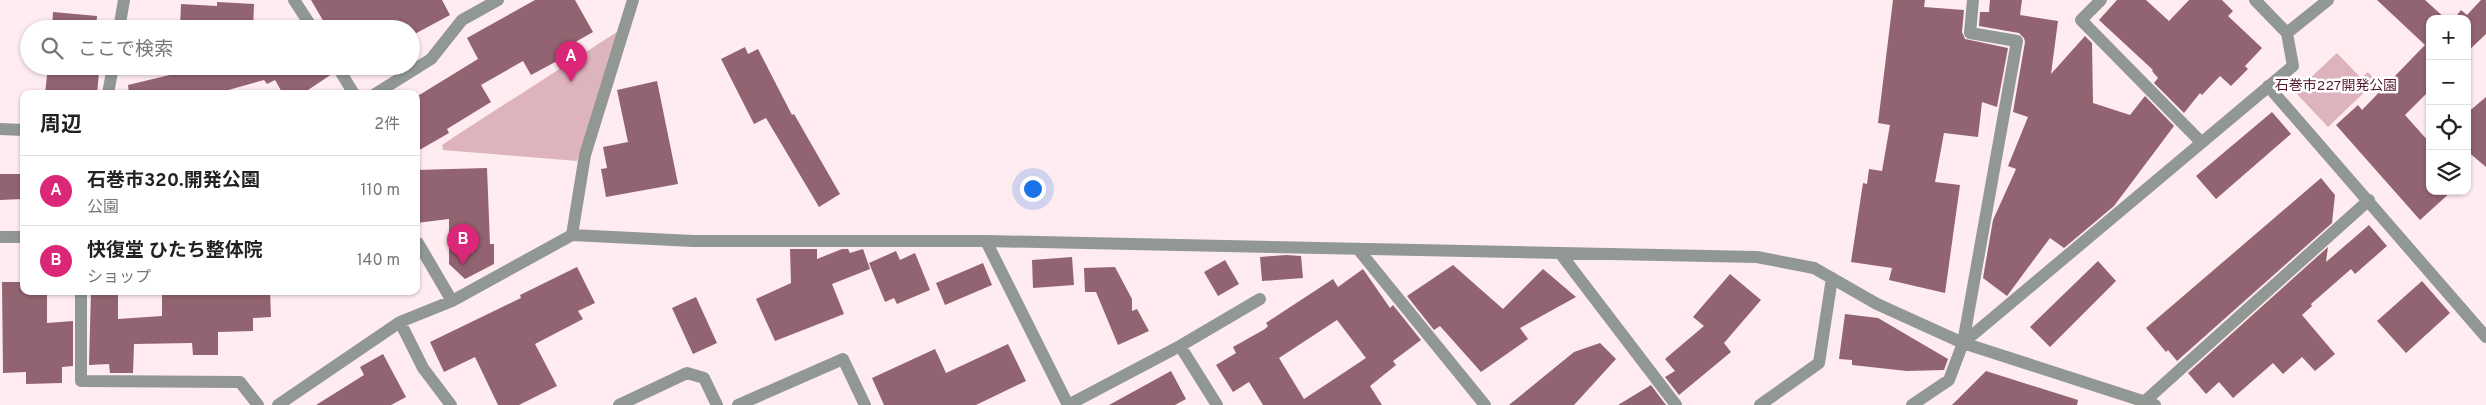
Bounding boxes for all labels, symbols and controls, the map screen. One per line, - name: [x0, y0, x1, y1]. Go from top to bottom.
- map controls: [2426, 15, 2471, 195]
- button: +: [2426, 15, 2471, 60]
- search box: [20, 20, 420, 75]
- icon: search: [38, 34, 66, 62]
- text: ここで検索: [78, 38, 173, 62]
- pin: A: [555, 41, 587, 82]
- button: −: [2426, 60, 2471, 105]
- park label: 石巻市227開発公園: [2275, 78, 2397, 95]
- button: locate: [2426, 105, 2471, 150]
- text: 周辺: [40, 112, 82, 139]
- text: 2件: [374, 115, 400, 135]
- button: layers: [2426, 150, 2471, 195]
- text: 石巻市320.開発公園: [87, 169, 260, 193]
- your location: [1020, 176, 1046, 202]
- text: A: [50, 181, 62, 201]
- text: 110 m: [360, 181, 400, 201]
- text: 公園: [87, 198, 119, 218]
- pin: B: [447, 224, 479, 265]
- text: 快復堂 ひたち整体院: [87, 239, 263, 263]
- text: B: [50, 251, 62, 271]
- text: 140 m: [357, 251, 400, 271]
- text: ショップ: [87, 268, 151, 288]

